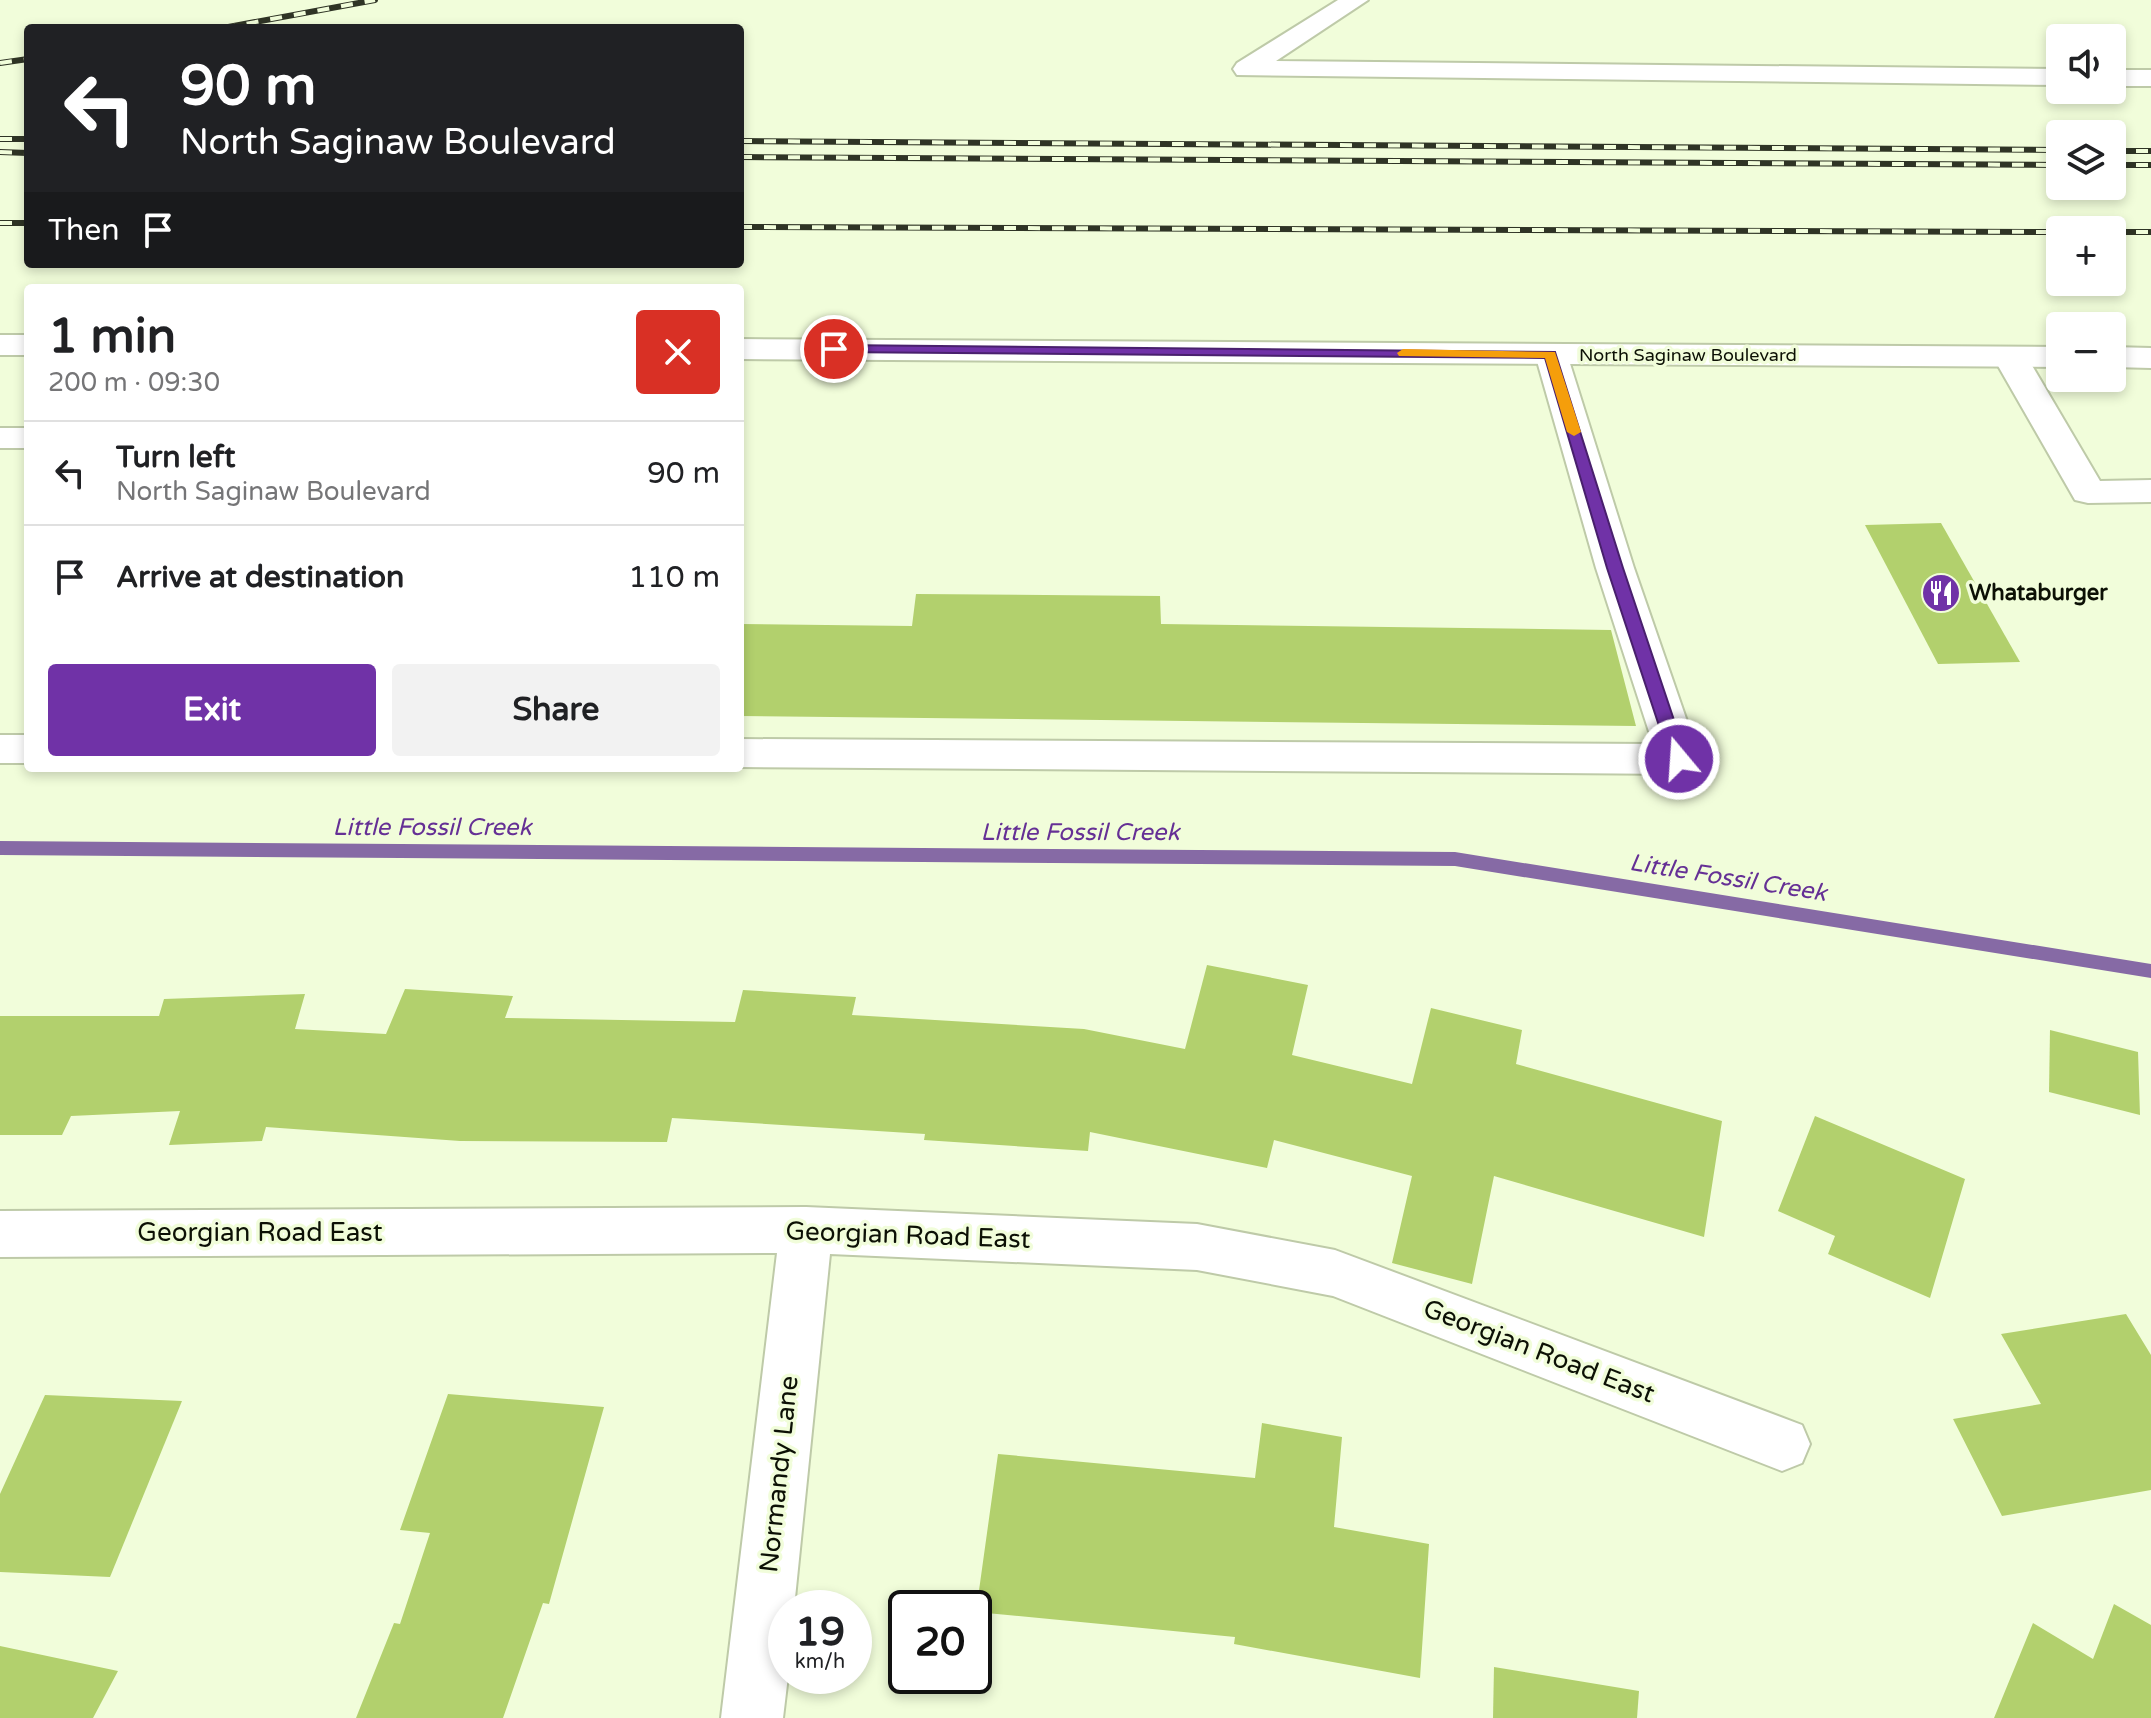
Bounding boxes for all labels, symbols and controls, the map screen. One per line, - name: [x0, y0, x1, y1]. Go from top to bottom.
- map controls: [2046, 24, 2126, 392]
- button: sound: [2046, 24, 2126, 104]
- text: 90 m: [180, 53, 316, 120]
- icon: left: [48, 56, 152, 160]
- button: layers: [2046, 120, 2126, 200]
- text: North Saginaw Boulevard: [180, 121, 616, 164]
- icon: arrive: [136, 208, 180, 252]
- text: Then: [48, 212, 120, 249]
- button: +: [2046, 216, 2126, 296]
- text: 1 min: [48, 308, 176, 366]
- button: close: [636, 310, 720, 394]
- button: −: [2046, 312, 2126, 392]
- pin: [800, 315, 868, 383]
- icon: arrive: [812, 327, 856, 371]
- street label: North Saginaw Boulevard: [1579, 344, 1797, 366]
- text: 200 m · 09:30: [48, 367, 220, 398]
- text: Turn left: [116, 439, 235, 476]
- icon: left: [48, 451, 92, 495]
- text: 90 m: [647, 455, 720, 492]
- text: North Saginaw Boulevard: [116, 476, 431, 507]
- icon: arrive: [48, 555, 92, 599]
- text: Arrive at destination: [116, 559, 404, 596]
- text: 110 m: [628, 559, 720, 596]
- restaurant icon: Whataburger: [1920, 572, 1962, 614]
- place label: Whataburger: [1969, 580, 2108, 606]
- button: Exit: [48, 664, 376, 756]
- button: Share: [392, 664, 720, 756]
- position arrow: [1637, 717, 1721, 801]
- water label: Little Fossil Creek: [333, 813, 533, 842]
- water label: Little Fossil Creek: [981, 818, 1181, 847]
- water label: Little Fossil Creek: [1627, 848, 1830, 908]
- street label: Georgian Road East: [785, 1215, 1031, 1255]
- street label: Georgian Road East: [137, 1217, 383, 1248]
- street label: Georgian Road East: [1419, 1293, 1659, 1409]
- street label: Normandy Lane: [753, 1374, 805, 1574]
- speed limit sign: 20: [888, 1590, 992, 1694]
- text: 19: [795, 1608, 845, 1656]
- text: km/h: [795, 1650, 845, 1674]

